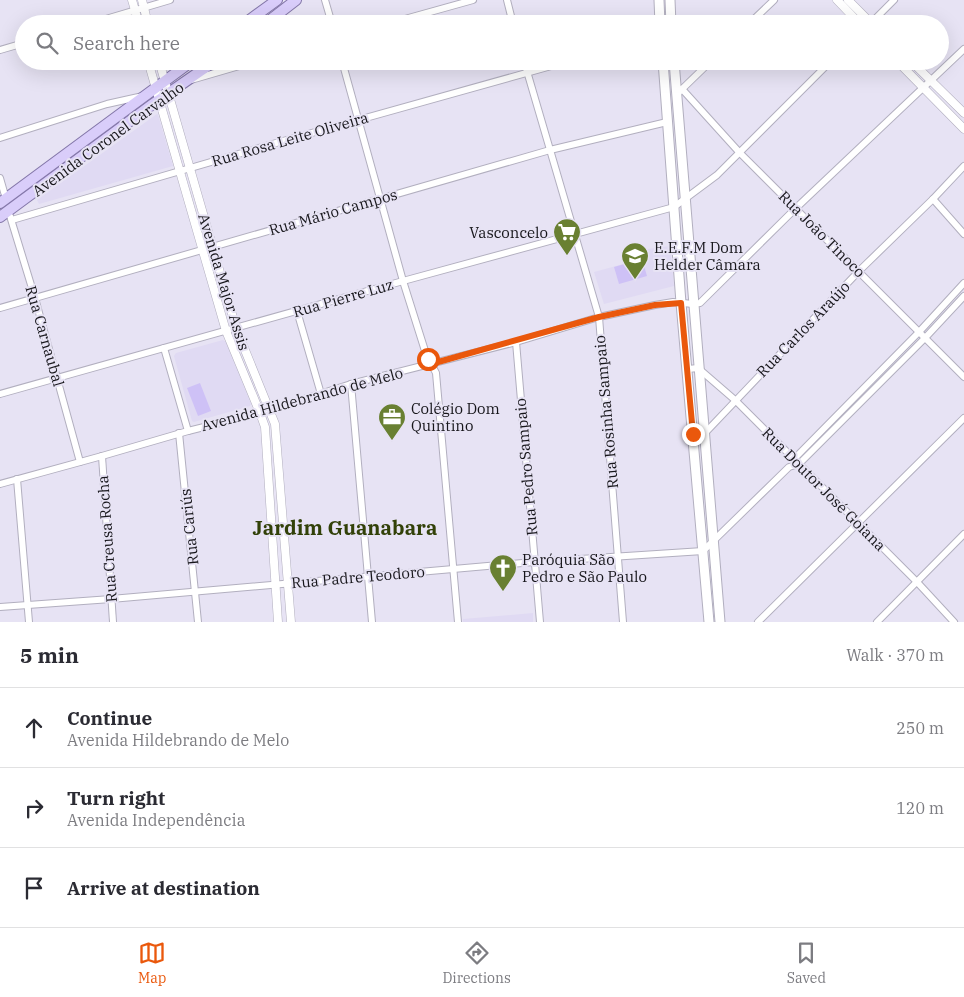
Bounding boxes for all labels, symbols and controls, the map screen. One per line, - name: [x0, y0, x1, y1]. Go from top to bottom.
- search box: [15, 15, 949, 70]
- icon: search: [33, 29, 61, 57]
- text: Search here: [73, 31, 180, 55]
- street label: Avenida Coronel Carvalho: [28, 78, 188, 200]
- street label: Rua Rosa Leite Oliveira: [209, 108, 371, 170]
- street label: Rua Mário Campos: [267, 185, 399, 239]
- street label: Rua João Tinoco: [775, 187, 869, 281]
- street label: Avenida Major Assis: [194, 211, 254, 353]
- supermarket icon: Vasconcelo: [552, 217, 582, 256]
- place label: Vasconcelo: [469, 223, 548, 242]
- place label: E.E.F.M Dom Helder Câmara: [654, 238, 761, 274]
- school or university icon: E.E.F.M Dom Helder Câmara: [620, 241, 650, 280]
- street label: Rua Pierre Luz: [291, 275, 395, 321]
- street label: Rua Carlos Araújo: [752, 277, 854, 381]
- street label: Rua Carnaubal: [22, 283, 68, 389]
- street label: Rua Rosinha Sampaio: [590, 334, 622, 490]
- route start: [417, 348, 440, 371]
- street label: Avenida Hildebrando de Melo: [199, 363, 405, 435]
- street label: Rua Pedro Sampaio: [511, 397, 541, 537]
- place label: Colégio Dom Quintino: [411, 399, 500, 435]
- office icon: Colégio Dom Quintino: [377, 402, 407, 441]
- route end: [682, 423, 705, 446]
- street label: Rua Doutor José Goiana: [758, 423, 890, 555]
- street label: Rua Creusa Rocha: [93, 475, 121, 603]
- street label: Rua Cariús: [176, 488, 202, 566]
- district label: Jardim Guanabara: [253, 514, 437, 541]
- place label: Paróquia São Pedro e São Paulo: [522, 550, 647, 586]
- church icon: Paróquia São Pedro e São Paulo: [488, 553, 518, 592]
- street label: Rua Padre Teodoro: [290, 562, 426, 592]
- text: 5 min: [20, 641, 79, 669]
- text: Walk · 370 m: [846, 645, 944, 665]
- text: Continue: [67, 706, 152, 730]
- icon: ahead: [20, 714, 48, 742]
- text: 250 m: [896, 718, 944, 738]
- text: Avenida Hildebrando de Melo: [67, 730, 289, 750]
- text: Turn right: [67, 786, 165, 810]
- icon: right: [20, 794, 48, 822]
- text: 120 m: [896, 798, 944, 818]
- text: Avenida Independência: [67, 810, 245, 830]
- icon: arrive: [20, 874, 48, 902]
- text: Arrive at destination: [67, 876, 260, 900]
- tab: Map: [138, 939, 166, 987]
- tab: Directions: [442, 939, 511, 987]
- tab: Saved: [787, 939, 826, 987]

